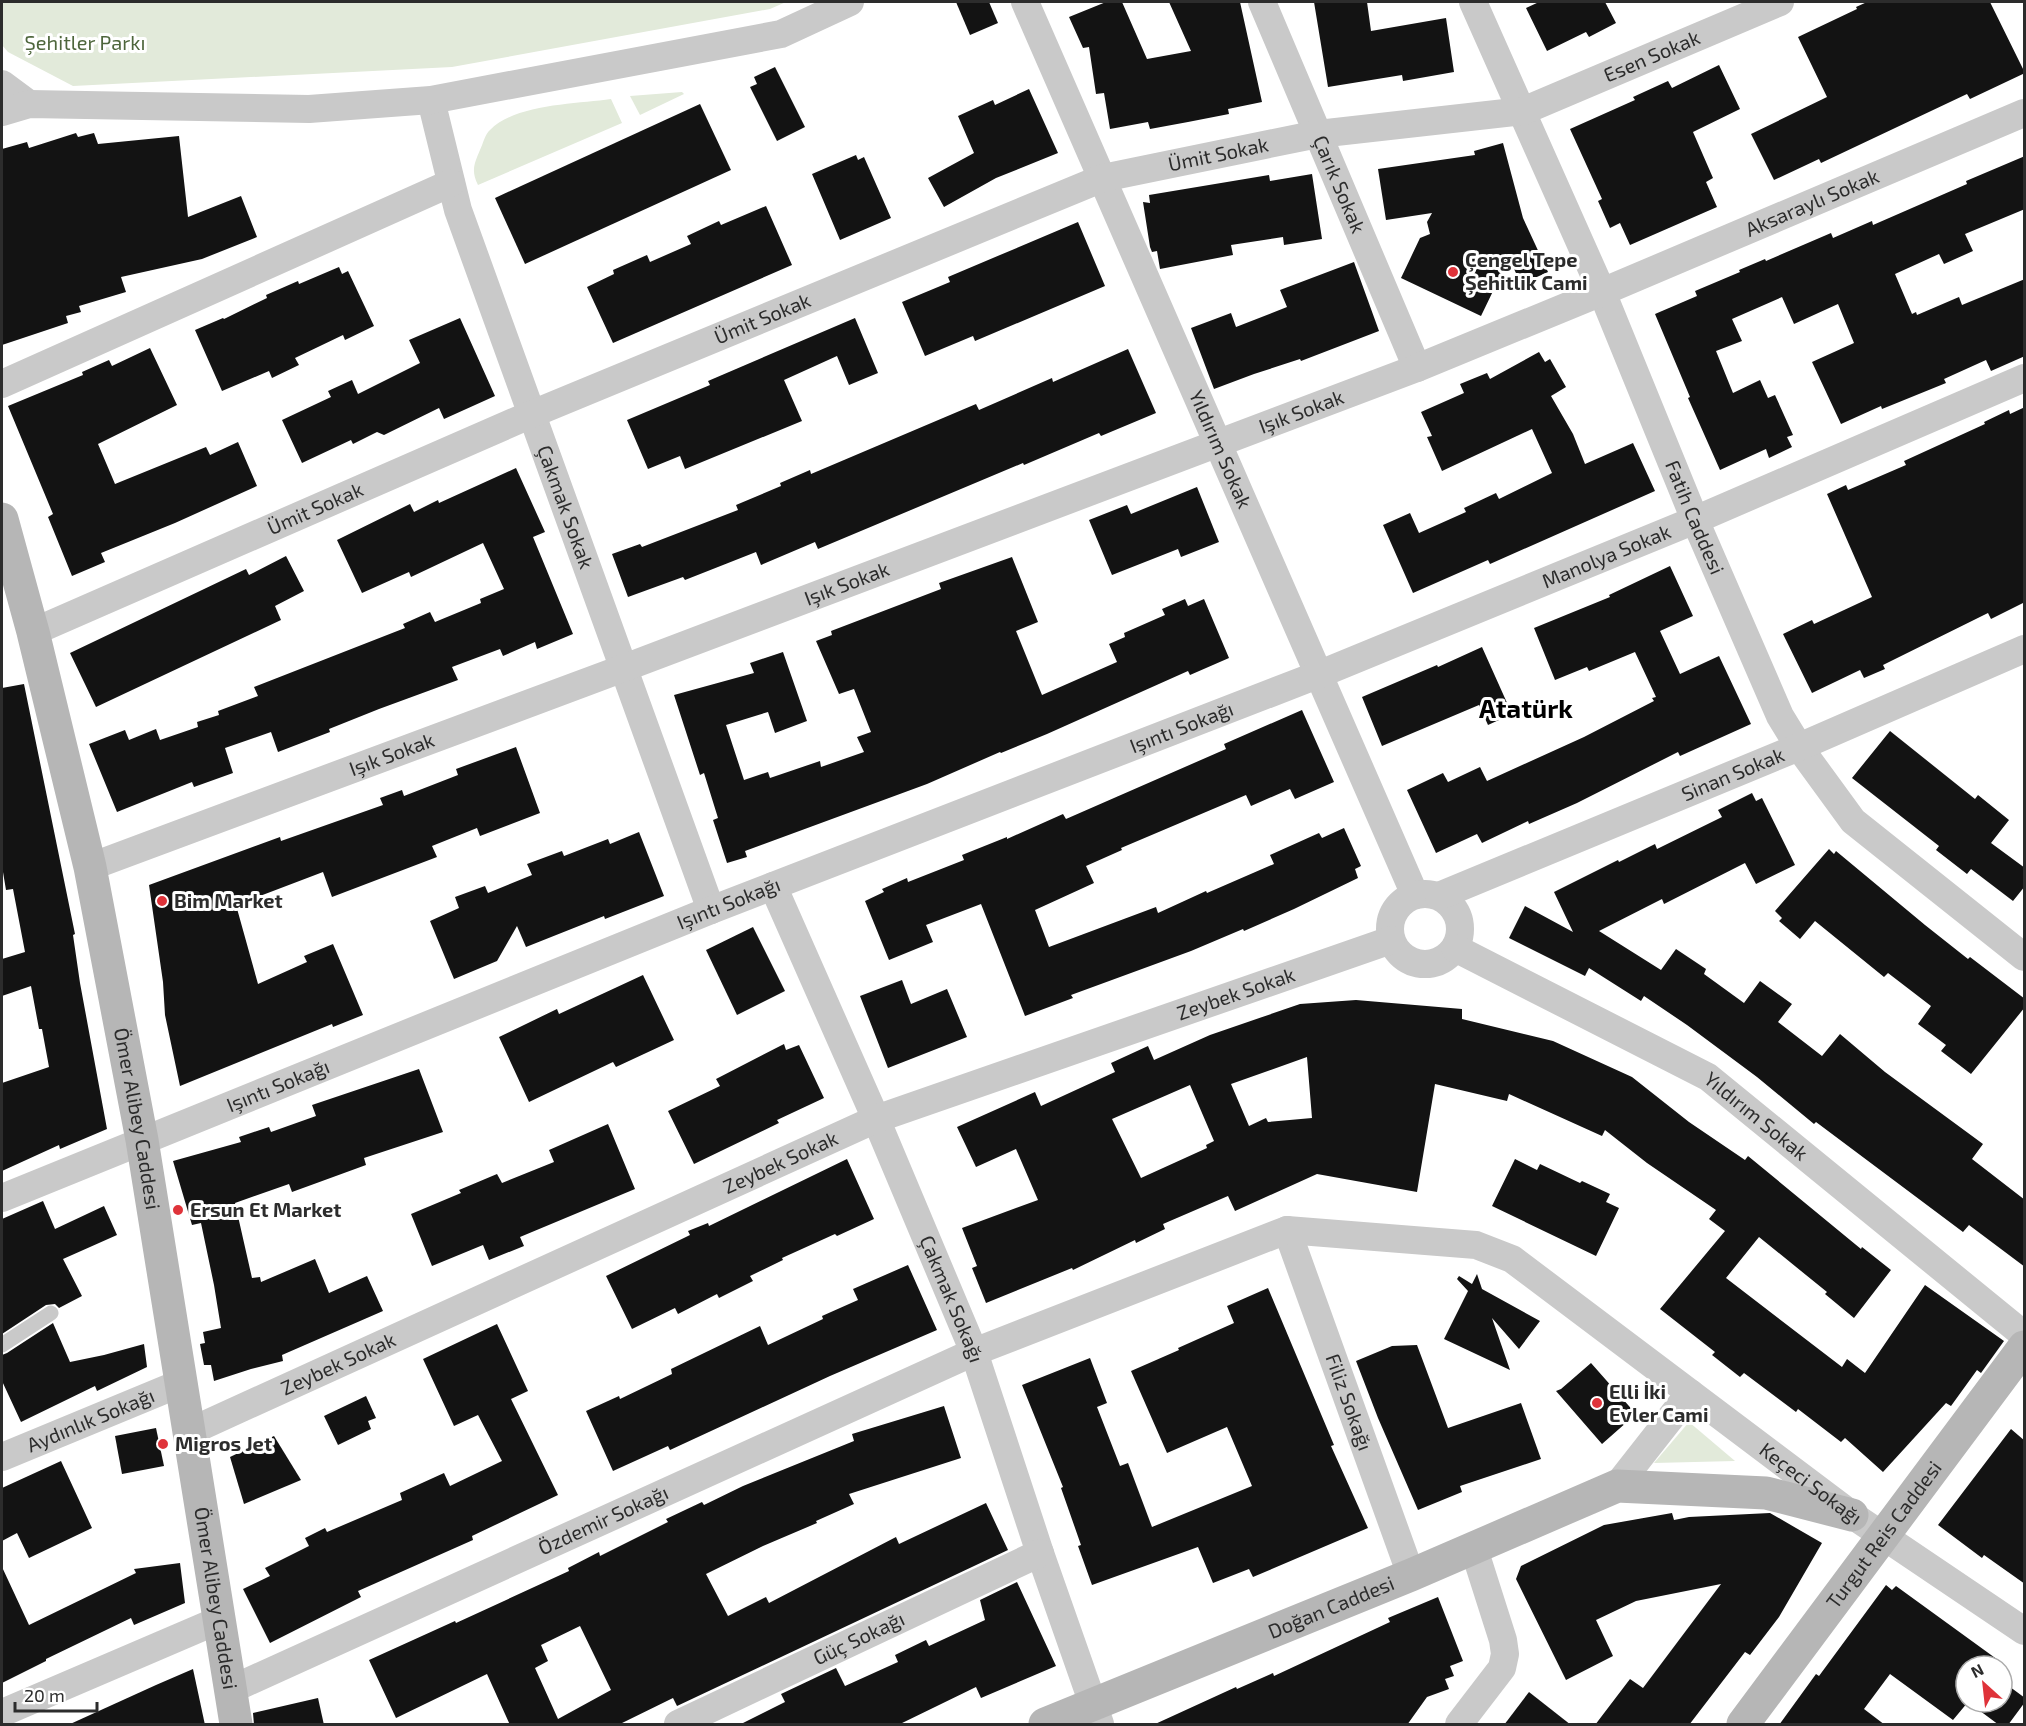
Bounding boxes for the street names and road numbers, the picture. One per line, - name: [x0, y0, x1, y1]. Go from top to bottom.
- street label: Esen Sokak: [1600, 24, 1703, 86]
- street label: Ümit Sokak: [1166, 131, 1270, 175]
- street label: Çarık Sokak: [1308, 131, 1371, 236]
- street label: Aksaraylı Sokak: [1741, 163, 1882, 241]
- street label: Ümit Sokak: [710, 287, 814, 348]
- street label: Işık Sokak: [1255, 384, 1347, 438]
- street label: Yıldırım Sokak: [1185, 386, 1258, 512]
- street label: Çakmak Sokak: [532, 442, 600, 572]
- street label: Fatih Caddesi: [1661, 457, 1730, 578]
- street label: Ümit Sokak: [263, 476, 366, 539]
- street label: Manolya Sokak: [1538, 518, 1674, 593]
- street label: Işık Sokak: [801, 556, 892, 610]
- street label: Işıntı Sokağı: [1126, 696, 1236, 758]
- street label: Işık Sokak: [346, 727, 437, 780]
- street label: Sinan Sokak: [1678, 742, 1787, 805]
- street label: Işıntı Sokağı: [673, 871, 783, 934]
- street label: Zeybek Sokak: [1173, 961, 1298, 1025]
- street label: Ömer Alibey Caddesi: [110, 1025, 166, 1211]
- street label: Işıntı Sokağı: [223, 1053, 333, 1117]
- street label: Yıldırım Sokak: [1700, 1066, 1813, 1165]
- street label: Zeybek Sokak: [719, 1125, 841, 1198]
- street label: Çakmak Sokağı: [914, 1231, 990, 1365]
- street label: Zeybek Sokak: [277, 1327, 399, 1400]
- street label: Filiz Sokağı: [1321, 1350, 1378, 1454]
- street label: Aydınlık Sokağı: [23, 1382, 158, 1456]
- street label: Keçeci Sokağı: [1755, 1437, 1867, 1529]
- street label: Turgut Reis Caddesi: [1821, 1456, 1946, 1613]
- street label: Özdemir Sokağı: [534, 1480, 672, 1559]
- street label: Ömer Alibey Caddesi: [190, 1505, 243, 1691]
- street label: Doğan Caddesi: [1264, 1570, 1397, 1643]
- street label: Güç Sokağı: [809, 1606, 908, 1669]

